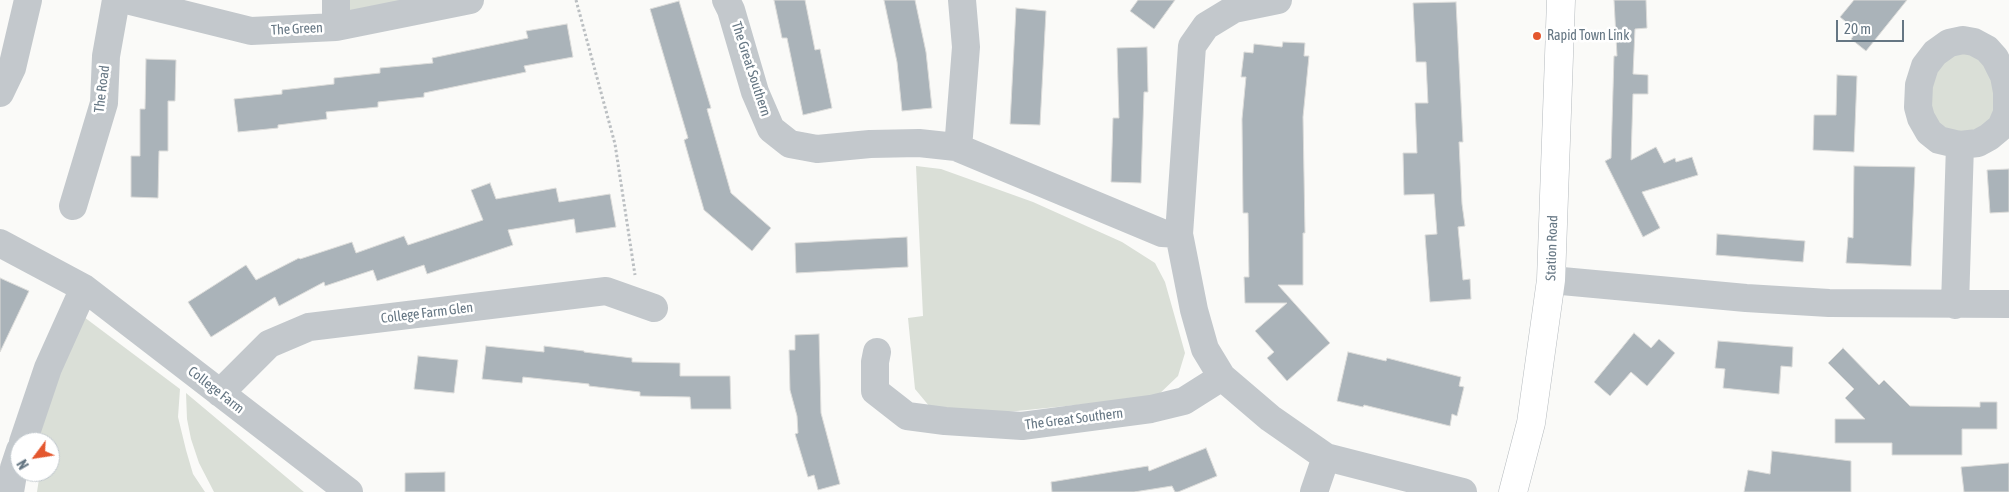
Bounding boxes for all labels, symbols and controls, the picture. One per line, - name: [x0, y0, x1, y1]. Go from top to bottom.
- scale bar: [1839, 10, 1906, 42]
- street label: The Green: [271, 19, 323, 39]
- street label: The Great Southern: [728, 20, 774, 118]
- text: 20 m: [1844, 20, 1871, 37]
- place label: Rapid Town Link: [1547, 28, 1629, 44]
- marker: Rapid Town Link: [1531, 30, 1543, 42]
- street label: The Road: [91, 64, 113, 114]
- street label: Station Road: [1542, 215, 1562, 281]
- street label: College Farm Glen: [380, 299, 474, 327]
- street label: College Farm: [185, 363, 247, 417]
- street label: The Great Southern: [1024, 405, 1124, 433]
- north arrow: [10, 432, 60, 482]
- text: N: [14, 457, 32, 472]

